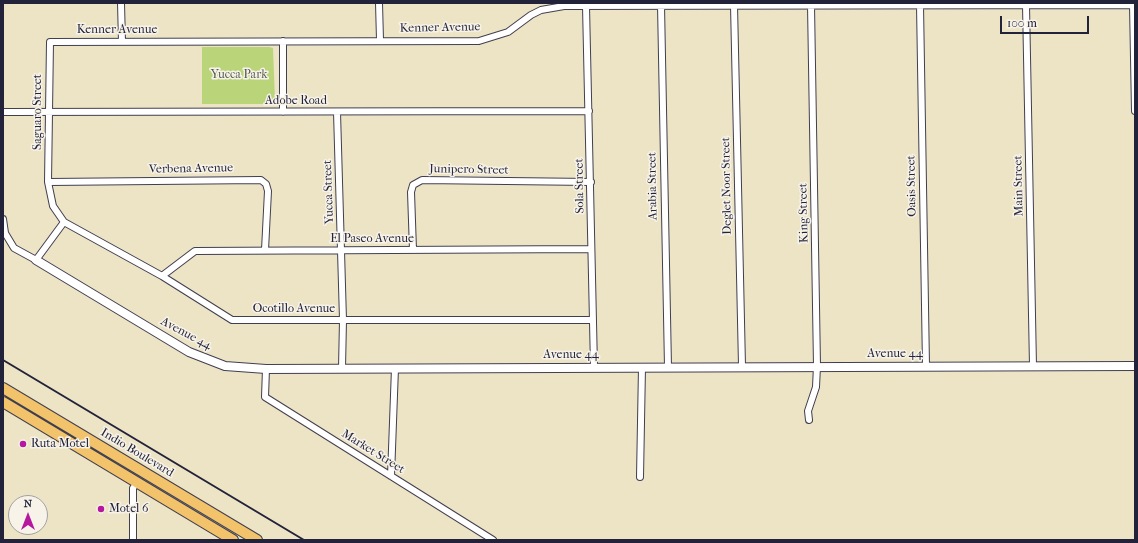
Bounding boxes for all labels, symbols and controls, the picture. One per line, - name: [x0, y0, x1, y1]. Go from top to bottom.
- scale bar: [1002, 8, 1091, 34]
- text: 100 m: [1007, 16, 1037, 30]
- street label: Kenner Avenue: [400, 20, 480, 36]
- street label: Kenner Avenue: [77, 23, 157, 37]
- park label: Yucca Park: [211, 68, 267, 82]
- street label: Saguaro Street: [31, 74, 45, 150]
- street label: Adobe Road: [265, 94, 327, 108]
- street label: Deglet Noor Street: [719, 137, 735, 235]
- street label: Arabia Street: [645, 152, 661, 220]
- street label: Oasis Street: [904, 155, 920, 217]
- street label: Main Street: [1011, 155, 1027, 217]
- street label: Sola Street: [572, 158, 588, 214]
- street label: Yucca Street: [321, 160, 337, 224]
- street label: Verbena Avenue: [149, 161, 233, 177]
- street label: Junipero Street: [429, 162, 509, 178]
- street label: King Street: [796, 183, 812, 243]
- street label: El Paseo Avenue: [330, 232, 414, 246]
- street label: Ocotillo Avenue: [253, 302, 335, 316]
- street label: Avenue 44: [158, 315, 214, 353]
- street label: Avenue 44: [867, 347, 923, 361]
- street label: Avenue 44: [543, 348, 599, 362]
- street label: Indio Boulevard: [98, 426, 176, 480]
- street label: Market Street: [339, 427, 407, 477]
- place label: Ruta Motel: [31, 437, 89, 451]
- marker: Ruta Motel: [18, 439, 28, 449]
- north arrow: [8, 495, 48, 535]
- text: N: [24, 497, 32, 510]
- place label: Motel 6: [109, 502, 148, 516]
- marker: Motel 6: [96, 504, 106, 514]

